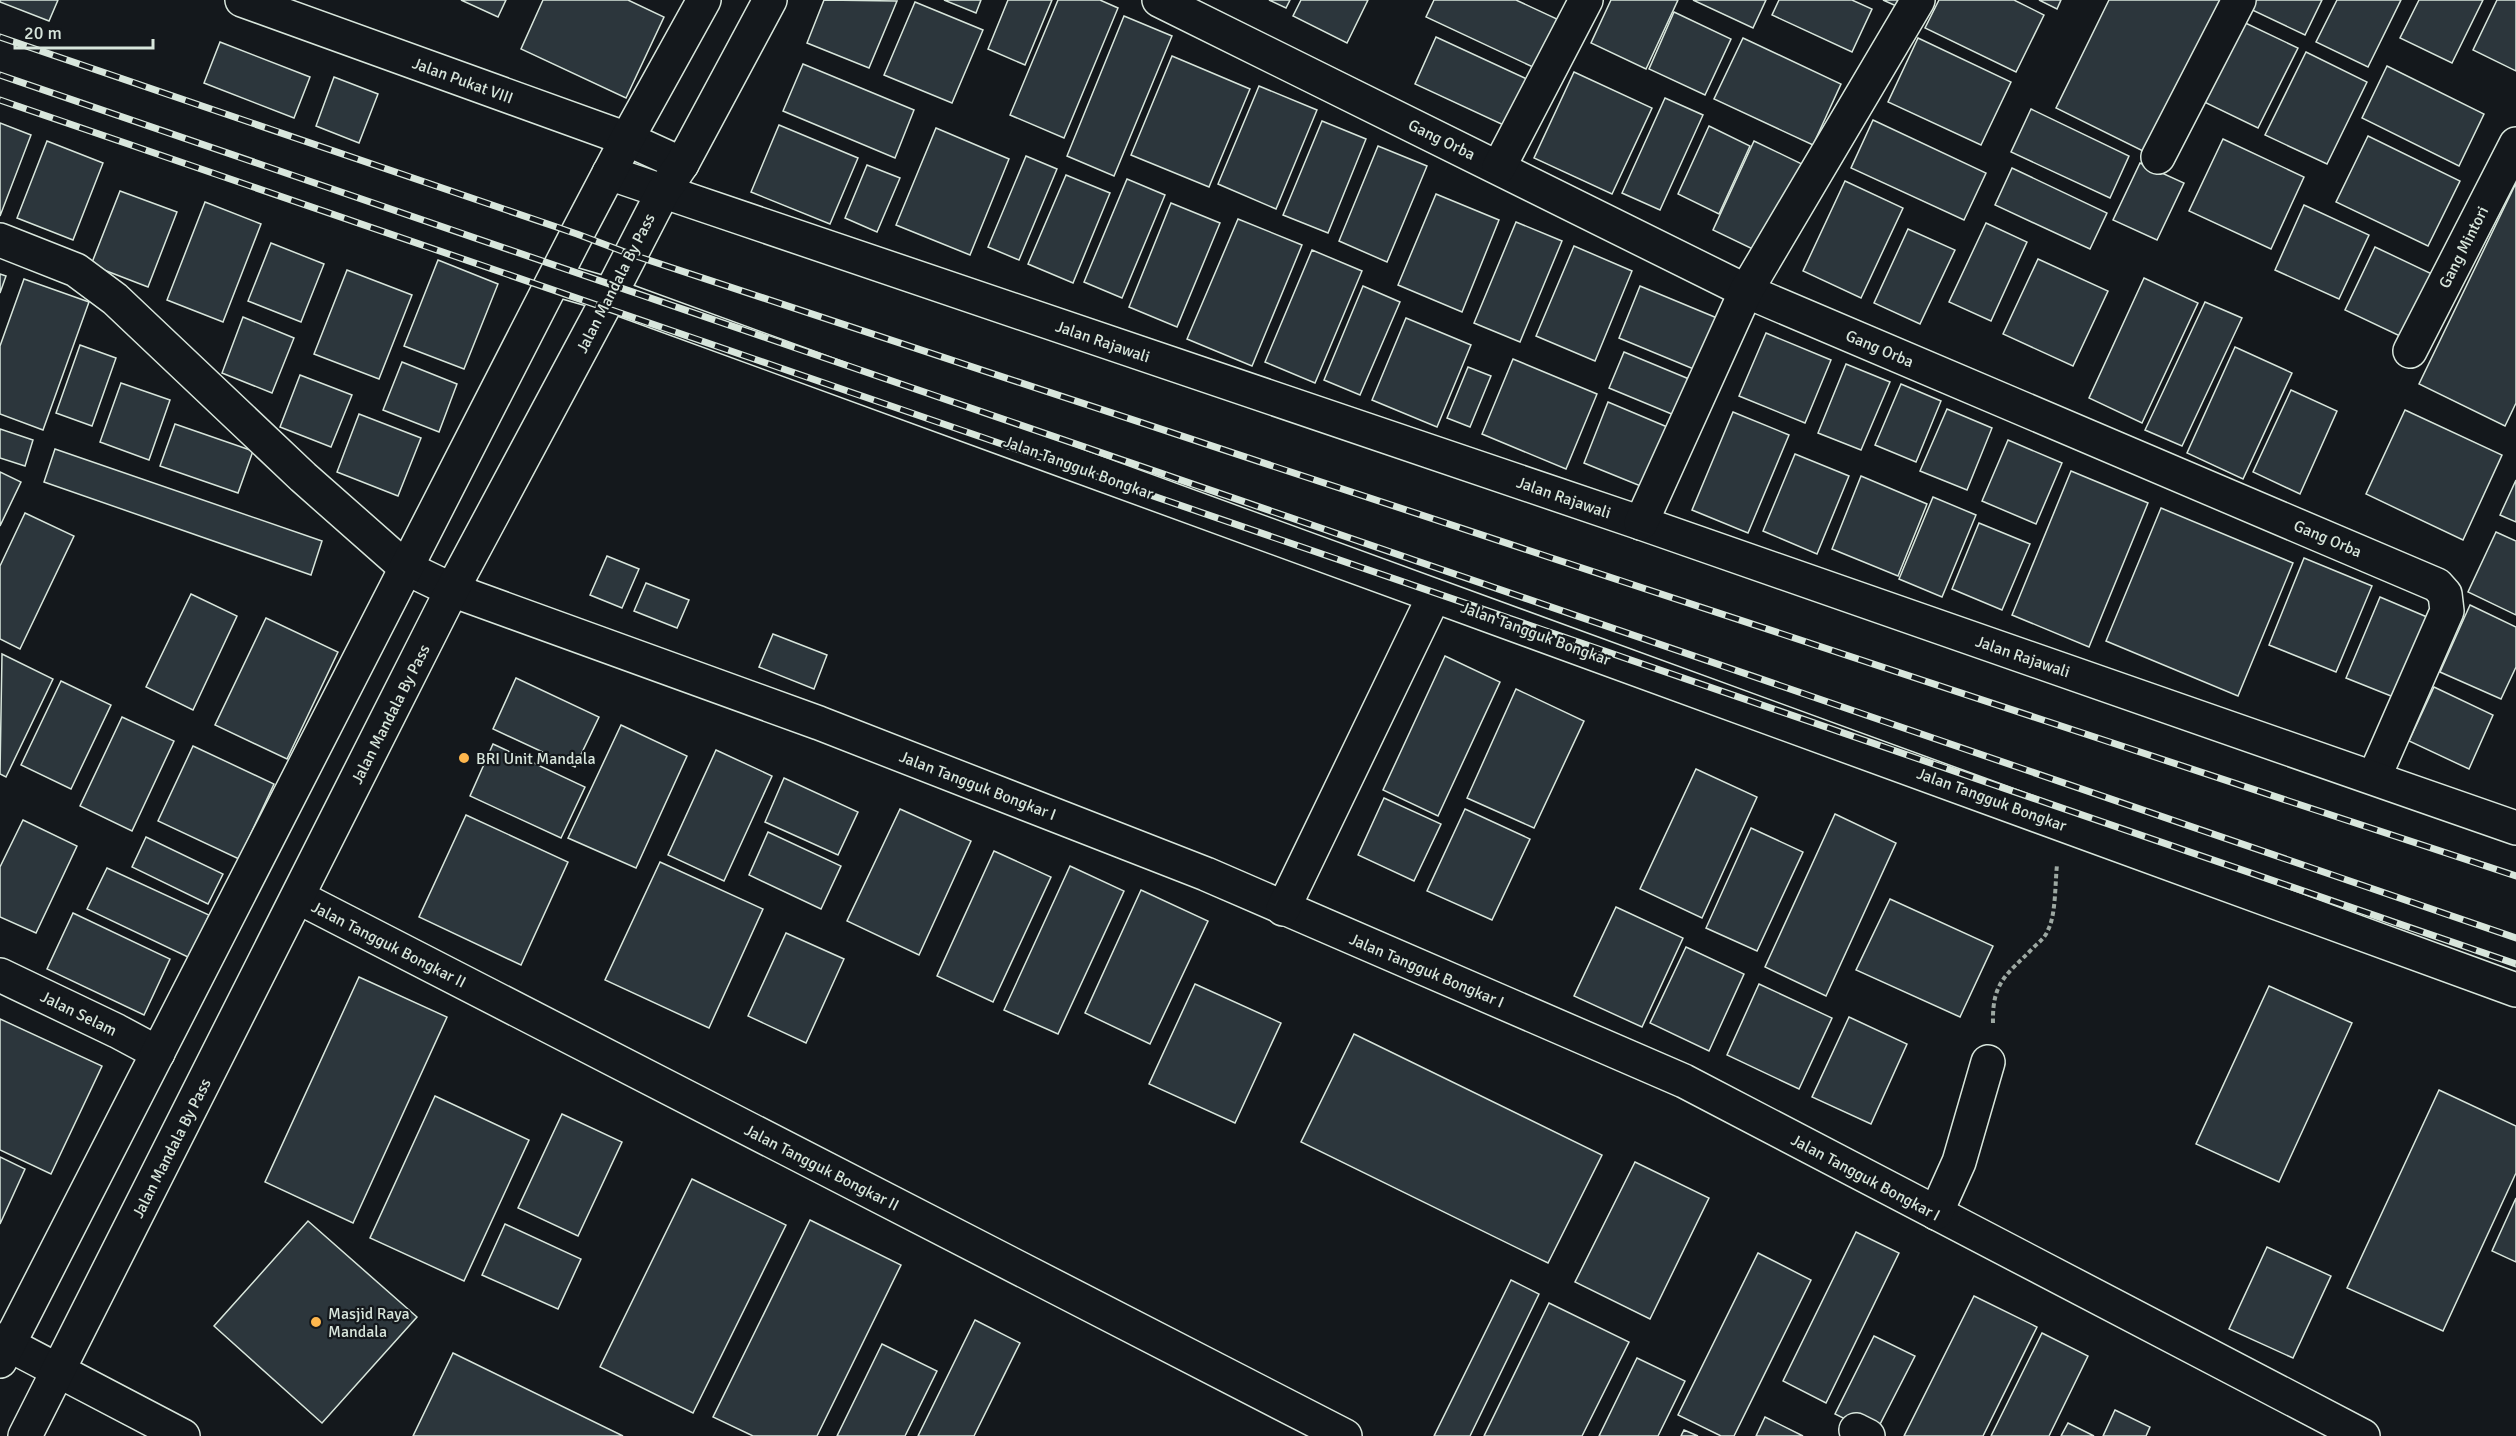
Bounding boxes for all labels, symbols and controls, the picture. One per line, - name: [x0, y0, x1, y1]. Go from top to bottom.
- scale bar: [15, 12, 153, 50]
- text: 20 m: [24, 22, 62, 44]
- street label: Jalan Pukat VIII: [409, 53, 516, 108]
- street label: Gang Orba: [1405, 115, 1478, 165]
- street label: Gang Mintori: [2435, 203, 2493, 292]
- street label: Jalan Mandala By Pass: [572, 210, 660, 357]
- street label: Jalan Rajawali: [1053, 316, 1152, 367]
- street label: Gang Orba: [1843, 326, 1917, 372]
- street label: Jalan Tangguk Bongkar: [1001, 432, 1156, 504]
- street label: Jalan Rajawali: [1514, 472, 1613, 523]
- street label: Gang Orba: [2291, 516, 2365, 562]
- street label: Jalan Tangguk Bongkar: [1458, 598, 1613, 670]
- street label: Jalan Rajawali: [1973, 631, 2072, 682]
- street label: Jalan Mandala By Pass: [347, 641, 435, 788]
- street label: Jalan Tangguk Bongkar I: [897, 747, 1059, 825]
- place label: BRI Unit Mandala: [476, 749, 596, 769]
- marker: BRI Unit Mandala: [457, 751, 471, 765]
- street label: Jalan Tangguk Bongkar: [1914, 764, 2069, 836]
- street label: Jalan Tangguk Bongkar II: [308, 897, 469, 993]
- street label: Jalan Tangguk Bongkar I: [1346, 929, 1507, 1013]
- street label: Jalan Selam: [37, 987, 120, 1041]
- street label: Jalan Mandala By Pass: [128, 1075, 216, 1222]
- street label: Jalan Tangguk Bongkar II: [741, 1120, 902, 1216]
- street label: Jalan Tangguk Bongkar I: [1788, 1130, 1944, 1226]
- place label: Masjid Raya Mandala: [328, 1304, 410, 1342]
- marker: Masjid Raya Mandala: [309, 1315, 323, 1329]

